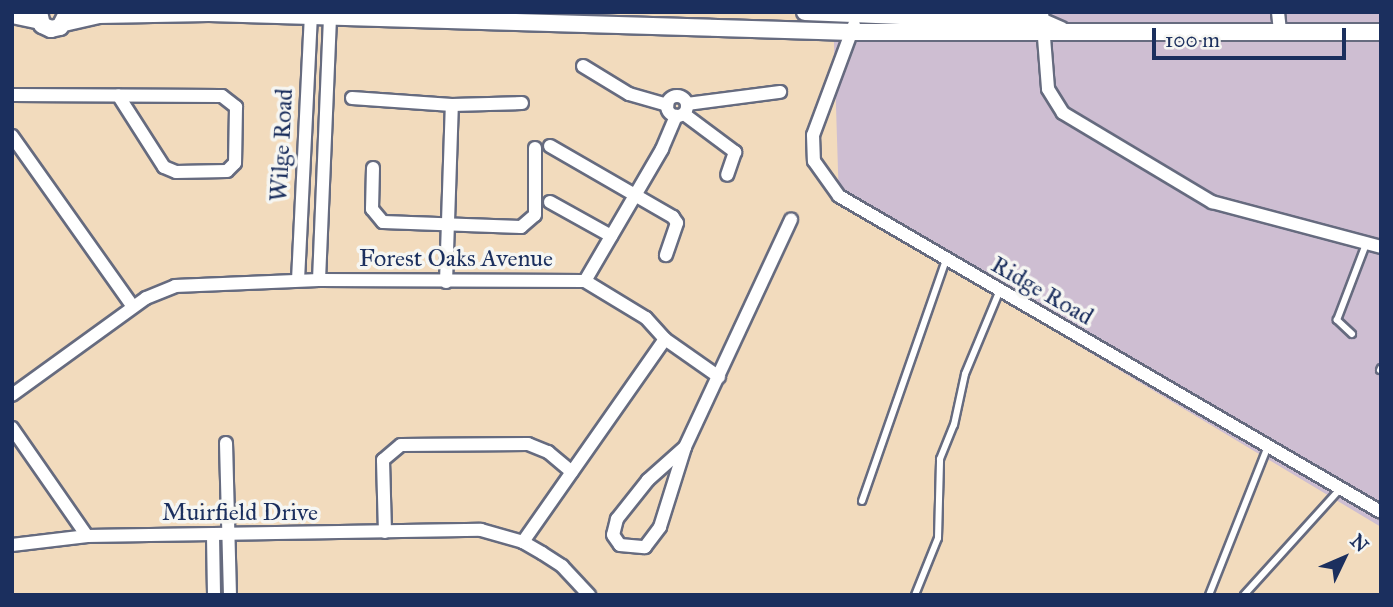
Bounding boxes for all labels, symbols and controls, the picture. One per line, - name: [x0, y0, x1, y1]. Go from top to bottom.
- scale bar: [1155, 14, 1349, 58]
- text: 100 m: [1165, 27, 1220, 53]
- street label: Wilge Road: [265, 88, 299, 202]
- street label: Forest Oaks Avenue: [359, 245, 553, 273]
- street label: Ridge Road: [986, 250, 1098, 332]
- street label: Muirfield Drive: [162, 499, 318, 527]
- north arrow: [1309, 523, 1379, 593]
- text: N: [1346, 529, 1373, 557]

